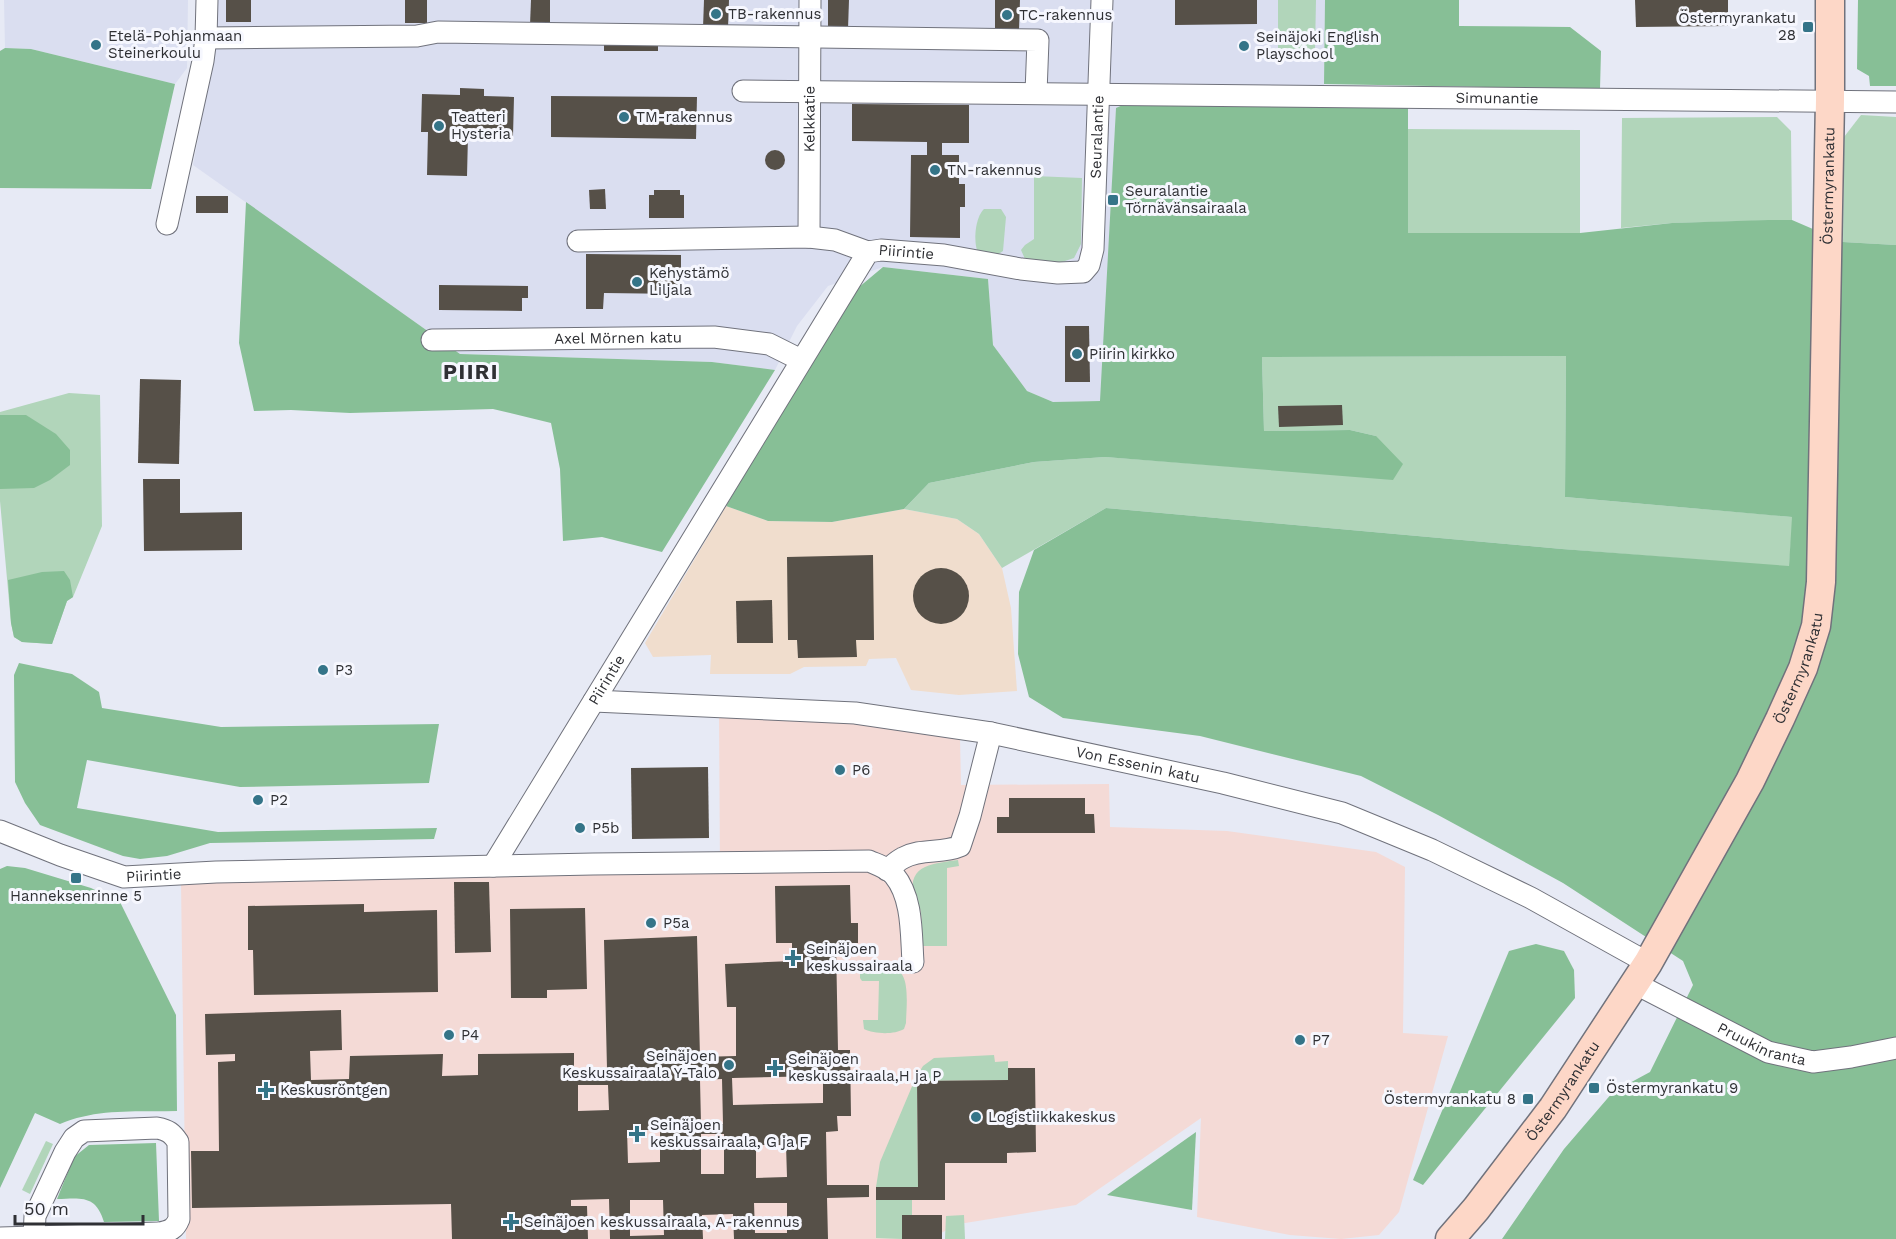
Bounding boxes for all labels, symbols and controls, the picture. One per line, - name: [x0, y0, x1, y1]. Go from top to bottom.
- place label: TB-rakennus: [728, 5, 822, 23]
- place label: TC-rakennus: [1019, 6, 1113, 24]
- marker: TB-rakennus: [709, 7, 723, 21]
- marker: TC-rakennus: [1000, 8, 1014, 22]
- place label: Östermyrankatu 28: [1678, 9, 1796, 44]
- marker: Östermyrankatu 28: [1801, 20, 1815, 34]
- place label: Etelä-Pohjanmaan Steinerkoulu: [108, 27, 242, 62]
- place label: Seinäjoki English Playschool: [1256, 28, 1379, 63]
- marker: Etelä-Pohjanmaan Steinerkoulu: [89, 38, 103, 52]
- marker: Seinäjoki English Playschool: [1237, 39, 1251, 53]
- street label: Kelkkatie: [800, 86, 819, 152]
- street label: Simunantie: [1455, 89, 1539, 108]
- street label: Seuralantie: [1087, 95, 1108, 179]
- place label: Teatteri Hysteria: [451, 108, 512, 143]
- place label: TM-rakennus: [636, 108, 733, 126]
- marker: TM-rakennus: [617, 110, 631, 124]
- marker: Teatteri Hysteria: [432, 119, 446, 133]
- street label: Östermyrankatu: [1818, 127, 1838, 245]
- place label: TN-rakennus: [947, 161, 1042, 179]
- marker: TN-rakennus: [928, 163, 942, 177]
- place label: Seuralantie Törnävänsairaala: [1125, 182, 1247, 217]
- marker: Seuralantie Törnävänsairaala: [1106, 193, 1120, 207]
- street label: Piirintie: [878, 241, 935, 263]
- place label: Kehystämö Liljala: [649, 264, 729, 299]
- marker: Kehystämö Liljala: [630, 275, 644, 289]
- street label: Axel Mörnen katu: [554, 328, 682, 348]
- place label: Piirin kirkko: [1089, 345, 1175, 363]
- marker: Piirin kirkko: [1070, 347, 1084, 361]
- district label: PIIRI: [443, 359, 499, 384]
- street label: Östermyrankatu: [1770, 612, 1826, 727]
- street label: Piirintie: [585, 652, 629, 708]
- place label: P3: [335, 661, 353, 679]
- marker: P3: [316, 663, 330, 677]
- street label: Von Essenin katu: [1074, 743, 1202, 787]
- place label: P6: [852, 761, 870, 779]
- marker: P6: [833, 763, 847, 777]
- place label: P2: [270, 791, 288, 809]
- marker: P2: [251, 793, 265, 807]
- place label: P5b: [592, 819, 619, 837]
- marker: P5b: [573, 821, 587, 835]
- street label: Piirintie: [126, 865, 182, 886]
- marker: Hanneksenrinne 5: [69, 871, 83, 885]
- place label: Hanneksenrinne 5: [10, 887, 142, 905]
- place label: P5a: [663, 914, 690, 932]
- marker: P5a: [644, 916, 658, 930]
- place label: Seinäjoen keskussairaala: [806, 940, 913, 975]
- marker: Seinäjoen keskussairaala: [784, 949, 802, 967]
- street label: Pruukinranta: [1715, 1019, 1808, 1069]
- place label: P4: [461, 1026, 479, 1044]
- marker: P4: [442, 1028, 456, 1042]
- place label: P7: [1312, 1031, 1330, 1049]
- marker: P7: [1293, 1033, 1307, 1047]
- street label: Östermyrankatu: [1522, 1038, 1603, 1145]
- place label: Seinäjoen Keskussairaala Y-Talo: [562, 1047, 717, 1082]
- place label: Seinäjoen keskussairaala,H ja P: [788, 1050, 941, 1085]
- marker: Seinäjoen Keskussairaala Y-Talo: [722, 1058, 736, 1072]
- marker: Seinäjoen keskussairaala,H ja P: [766, 1059, 784, 1077]
- place label: Östermyrankatu 9: [1606, 1079, 1738, 1097]
- marker: Keskusröntgen: [257, 1081, 275, 1099]
- place label: Keskusröntgen: [280, 1081, 388, 1099]
- marker: Östermyrankatu 9: [1587, 1081, 1601, 1095]
- place label: Östermyrankatu 8: [1384, 1090, 1516, 1108]
- marker: Östermyrankatu 8: [1521, 1092, 1535, 1106]
- place label: Logistiikkakeskus: [988, 1108, 1116, 1126]
- marker: Logistiikkakeskus: [969, 1110, 983, 1124]
- place label: Seinäjoen keskussairaala, G ja F: [650, 1116, 808, 1151]
- marker: Seinäjoen keskussairaala, G ja F: [628, 1125, 646, 1143]
- scale bar: [15, 1188, 142, 1226]
- text: 50 m: [24, 1198, 69, 1219]
- marker: Seinäjoen keskussairaala, A-rakennus: [502, 1213, 520, 1231]
- place label: Seinäjoen keskussairaala, A-rakennus: [524, 1213, 800, 1231]

